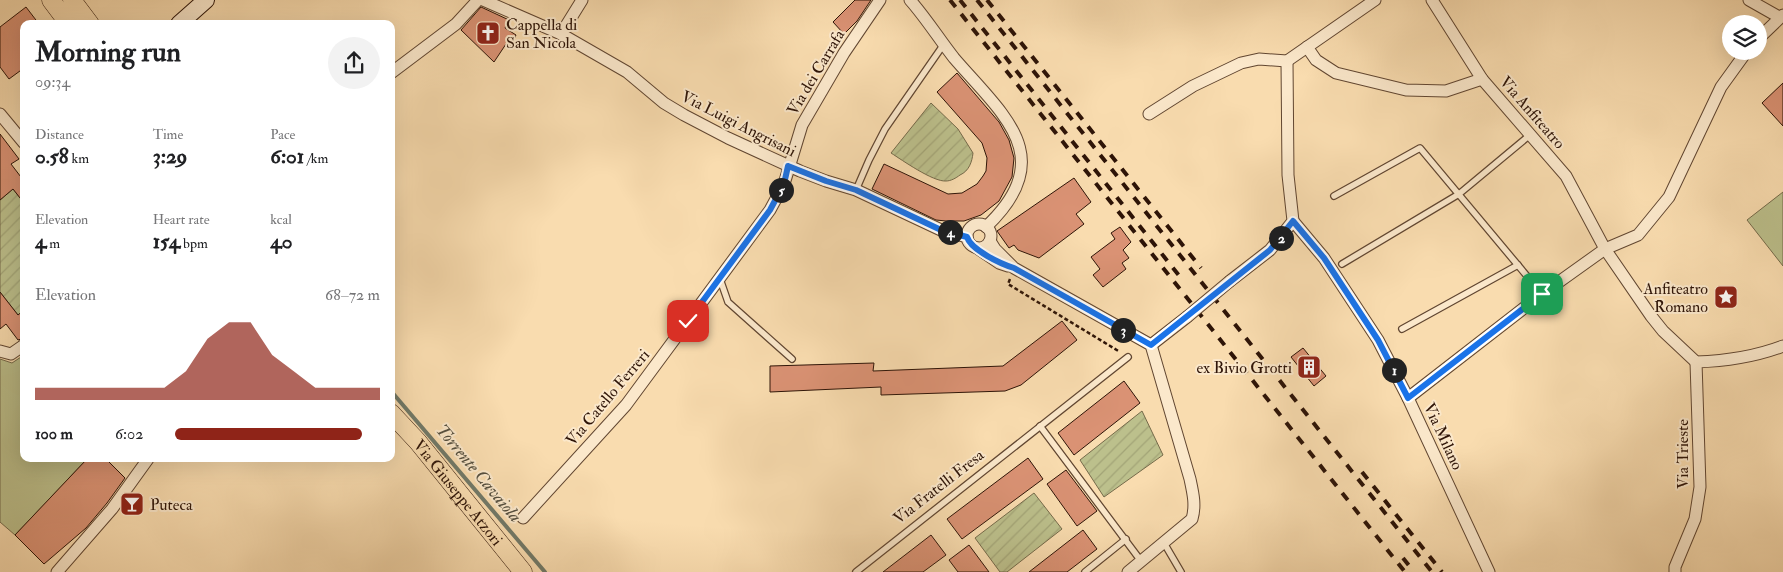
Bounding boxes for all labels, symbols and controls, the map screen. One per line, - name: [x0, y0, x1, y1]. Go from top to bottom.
- place label: Cappella di San Nicola: [506, 15, 577, 53]
- map controls: [1722, 15, 1767, 60]
- button: layers: [1722, 15, 1767, 60]
- church icon: Cappella di San Nicola: [475, 20, 501, 46]
- street label: Via dei Carrafa: [783, 26, 849, 119]
- text: Morning run: [35, 35, 181, 70]
- button: share: [328, 37, 380, 89]
- text: 09:34: [35, 72, 70, 92]
- street label: Via Anfiteatro: [1495, 72, 1569, 153]
- street label: Via Luigi Angrisani: [678, 86, 799, 161]
- text: Distance: [35, 126, 84, 143]
- text: Time: [153, 126, 183, 143]
- text: Pace: [270, 126, 295, 143]
- text: 0.58: [35, 143, 69, 170]
- text: 3:29: [153, 143, 187, 170]
- text: 6:01: [270, 143, 304, 170]
- text: km: [69, 150, 89, 167]
- text: /km: [304, 150, 328, 167]
- pin: 5: [768, 178, 794, 202]
- text: 5: [778, 182, 785, 199]
- text: Elevation: [35, 211, 88, 228]
- text: Heart rate: [153, 211, 210, 228]
- text: kcal: [270, 211, 292, 228]
- pin: 4: [938, 220, 962, 244]
- text: 4: [947, 224, 954, 241]
- pin: 2: [1268, 226, 1294, 250]
- text: 4: [35, 228, 46, 255]
- text: 154: [153, 228, 180, 255]
- text: 40: [270, 228, 292, 255]
- text: 2: [1278, 230, 1285, 247]
- text: m: [46, 235, 60, 252]
- text: bpm: [180, 235, 208, 252]
- pin: [1521, 273, 1563, 315]
- place label: Anfiteatro Romano: [1643, 279, 1708, 317]
- icon: arrive: [1528, 280, 1556, 308]
- place icon: Anfiteatro Romano: [1713, 284, 1739, 310]
- text: Elevation: [35, 285, 96, 305]
- text: 68–72 m: [325, 285, 380, 305]
- pin: [667, 300, 709, 342]
- icon: check: [674, 307, 702, 335]
- pin: 3: [1110, 318, 1136, 342]
- text: 3: [1121, 322, 1126, 339]
- street label: Via Catello Ferreri: [562, 345, 654, 450]
- building icon: ex Bivio Grotti: [1296, 354, 1322, 380]
- place label: ex Bivio Grotti: [1196, 358, 1292, 378]
- pin: 1: [1382, 358, 1406, 382]
- text: 1: [1392, 362, 1397, 379]
- street label: Via Milano: [1419, 400, 1467, 473]
- water label: Torrente Cavaiola: [431, 419, 527, 527]
- street label: Via Trieste: [1673, 419, 1693, 489]
- text: 100 m: [35, 424, 73, 444]
- text: 6:02: [115, 424, 143, 444]
- street label: Via Giuseppe Atzori: [409, 436, 507, 550]
- street label: Via Fratelli Fresa: [889, 445, 988, 528]
- bar icon: Puteca: [119, 491, 145, 517]
- place label: Puteca: [150, 495, 193, 515]

